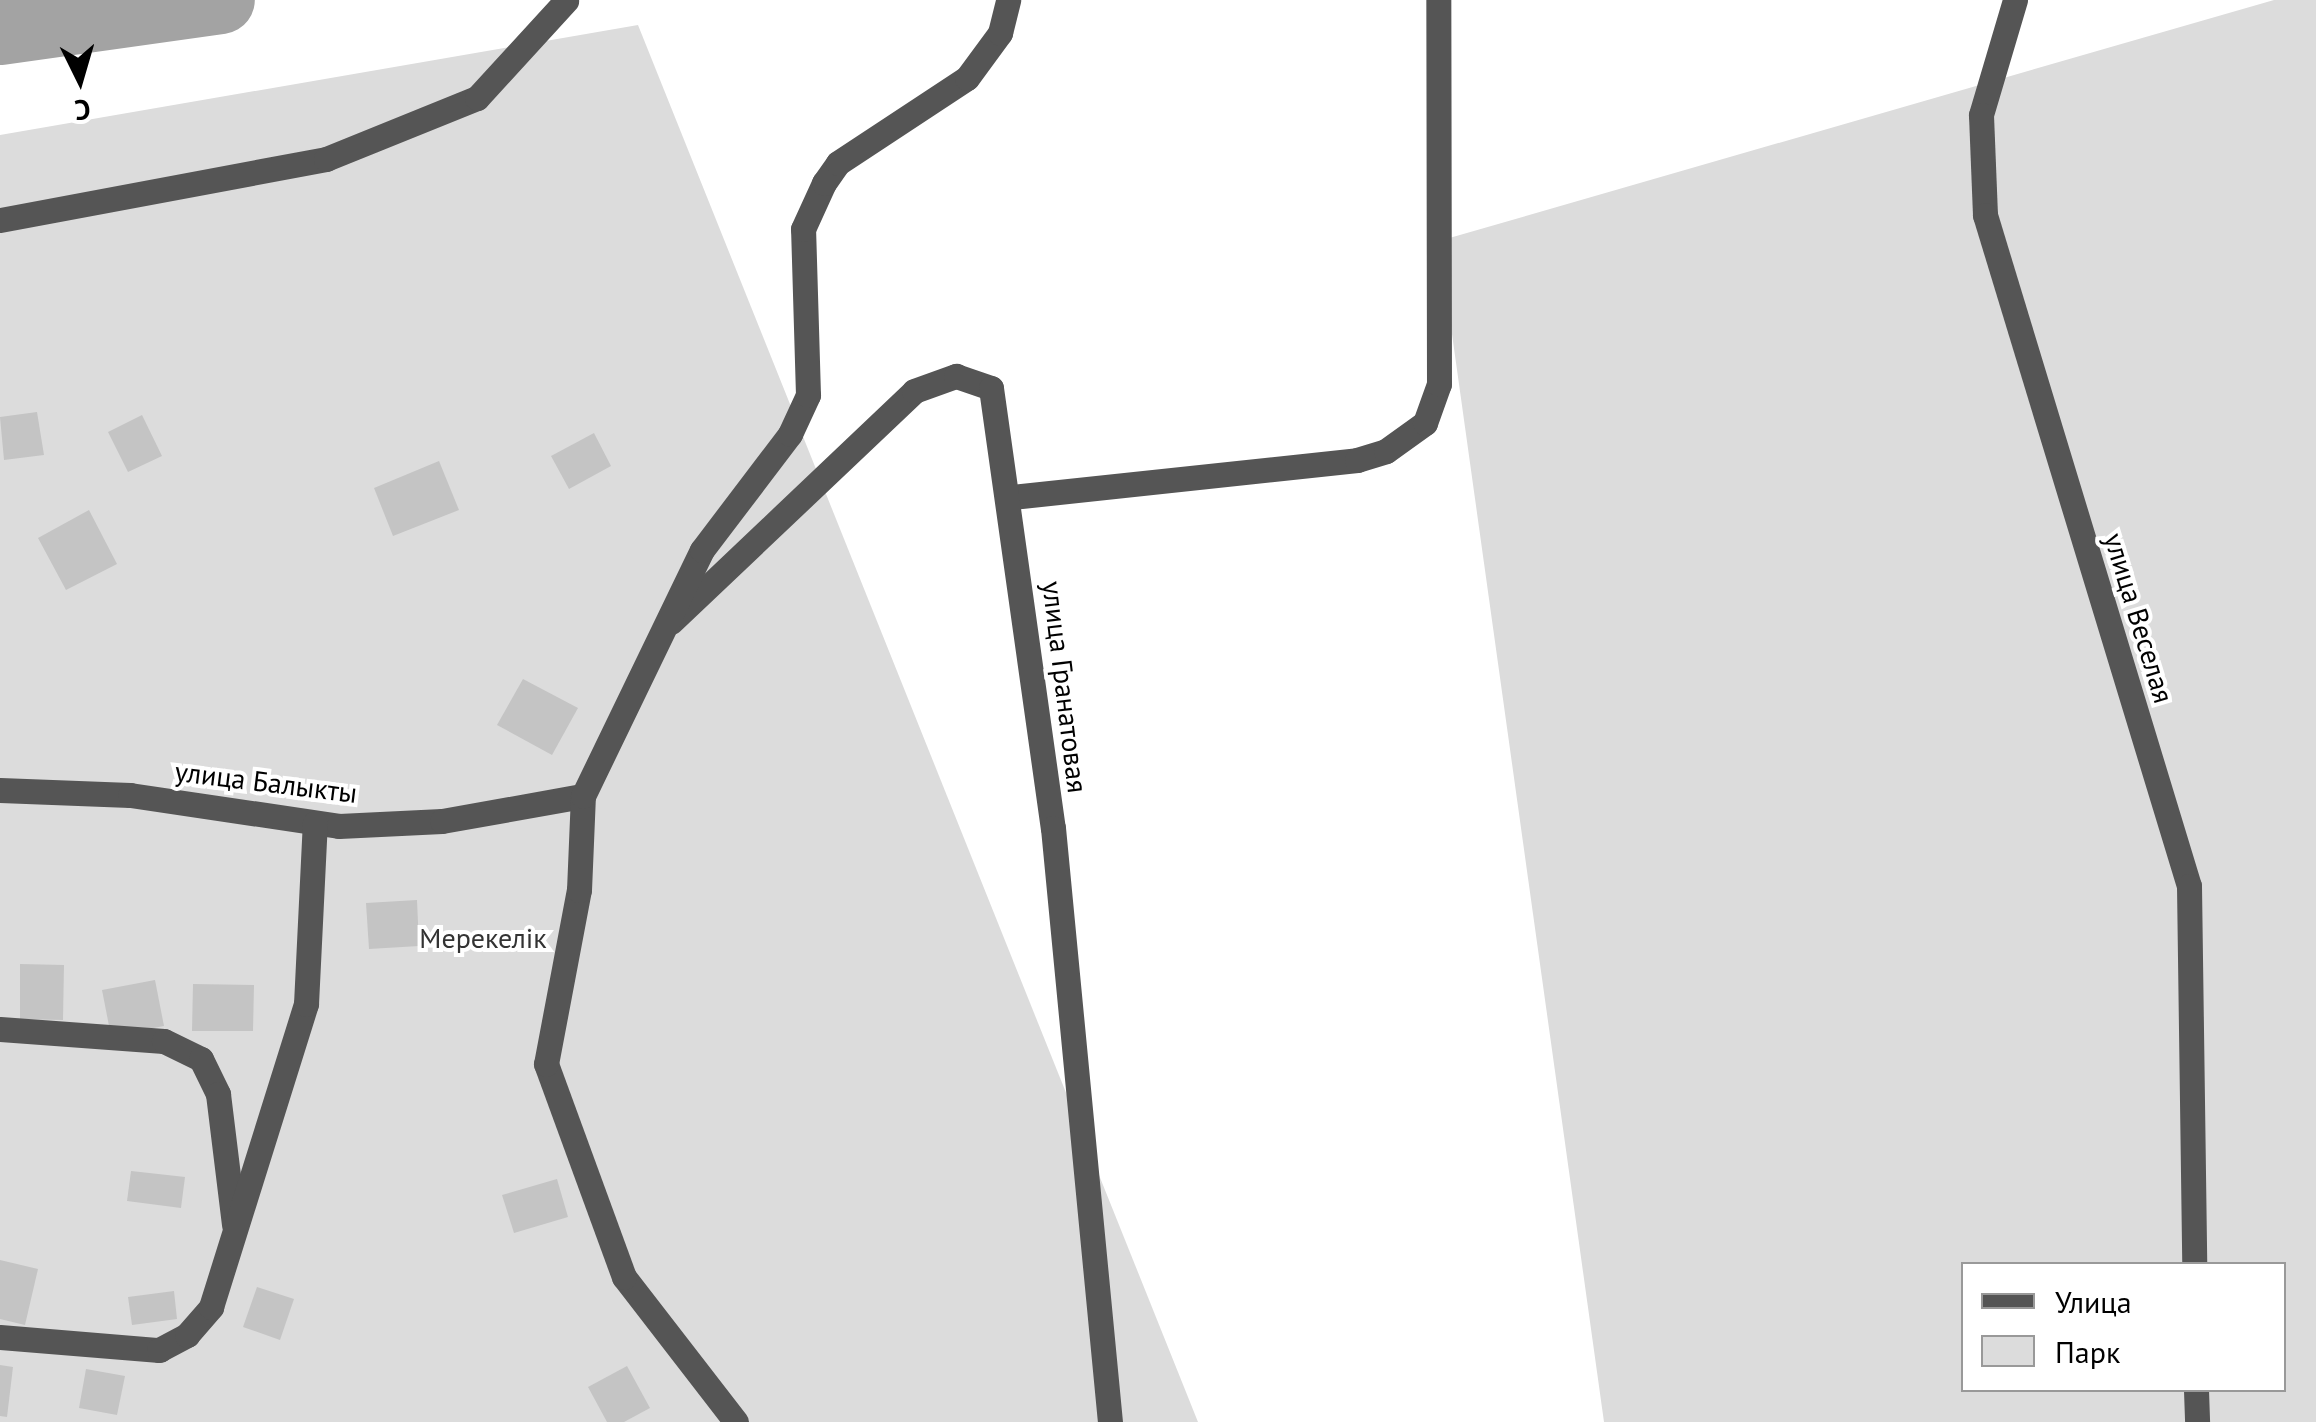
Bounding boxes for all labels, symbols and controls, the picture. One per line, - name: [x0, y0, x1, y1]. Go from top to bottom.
- north arrow: [30, 30, 130, 130]
- text: С: [73, 91, 92, 129]
- street label: улица Веселая: [2097, 529, 2181, 707]
- street label: улица Гранатовая: [1035, 579, 1095, 795]
- street label: улица Балыкты: [173, 754, 359, 810]
- park label: Мерекелік: [419, 921, 547, 955]
- legend: [1961, 1262, 2286, 1392]
- text: Улица: [2055, 1282, 2132, 1321]
- text: Парк: [2055, 1332, 2120, 1371]

